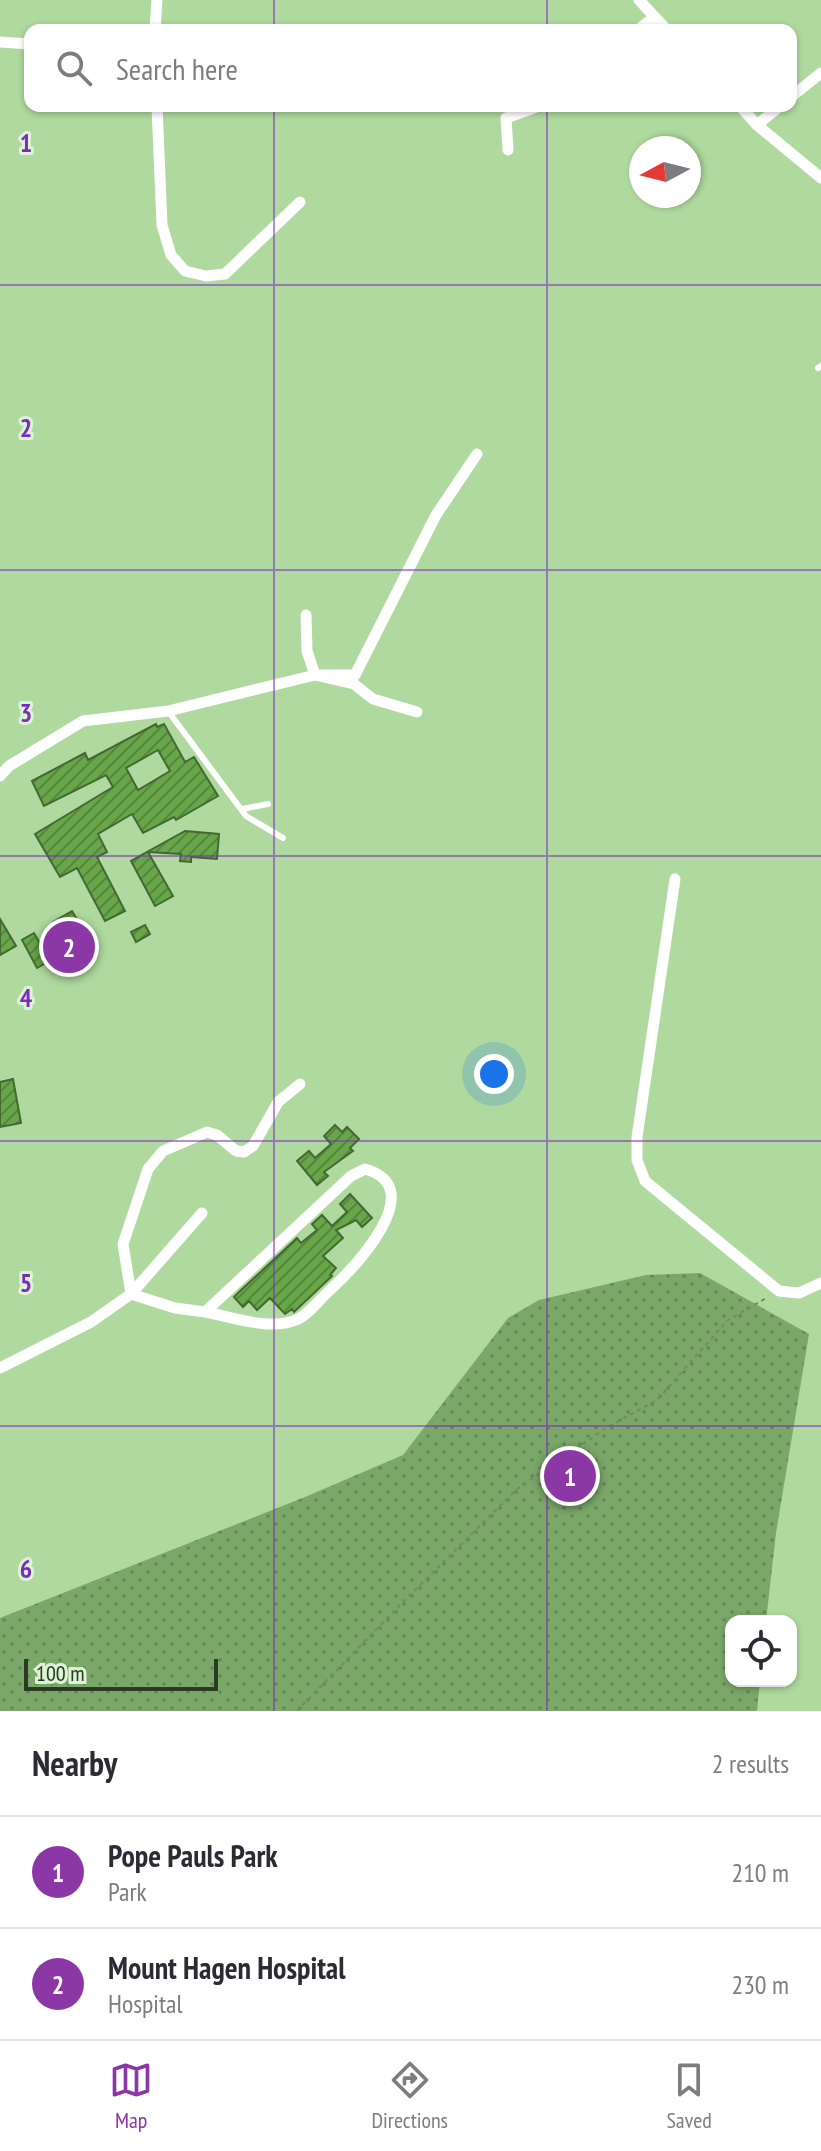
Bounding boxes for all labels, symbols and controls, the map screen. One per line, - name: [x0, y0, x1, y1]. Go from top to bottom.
- search box: [24, 24, 797, 112]
- icon: search: [52, 46, 96, 90]
- text: Search here: [116, 49, 238, 88]
- text: 1: [20, 126, 32, 159]
- north arrow: [629, 136, 701, 208]
- text: 2: [20, 411, 32, 444]
- text: 3: [20, 696, 32, 729]
- pin: 2: [43, 917, 95, 977]
- text: 4: [20, 981, 33, 1014]
- your location: [474, 1054, 514, 1094]
- text: 5: [20, 1266, 32, 1299]
- pin: 1: [544, 1446, 596, 1506]
- text: 6: [20, 1552, 32, 1585]
- map controls: [725, 1615, 797, 1687]
- button: locate: [725, 1615, 797, 1687]
- scale bar: [24, 1655, 218, 1691]
- text: 100 m: [36, 1659, 85, 1687]
- text: Nearby: [32, 1741, 117, 1785]
- text: 2 results: [712, 1747, 789, 1780]
- text: Pope Pauls Park: [108, 1836, 278, 1875]
- text: 1: [52, 1856, 64, 1889]
- text: 210 m: [731, 1856, 789, 1889]
- text: Park: [108, 1875, 147, 1908]
- text: Mount Hagen Hospital: [108, 1948, 346, 1987]
- text: 2: [52, 1968, 64, 2001]
- text: 230 m: [731, 1968, 789, 2001]
- text: Hospital: [108, 1987, 183, 2020]
- tab: Map: [109, 2058, 153, 2134]
- tab: Directions: [372, 2058, 448, 2134]
- tab: Saved: [666, 2058, 712, 2134]

